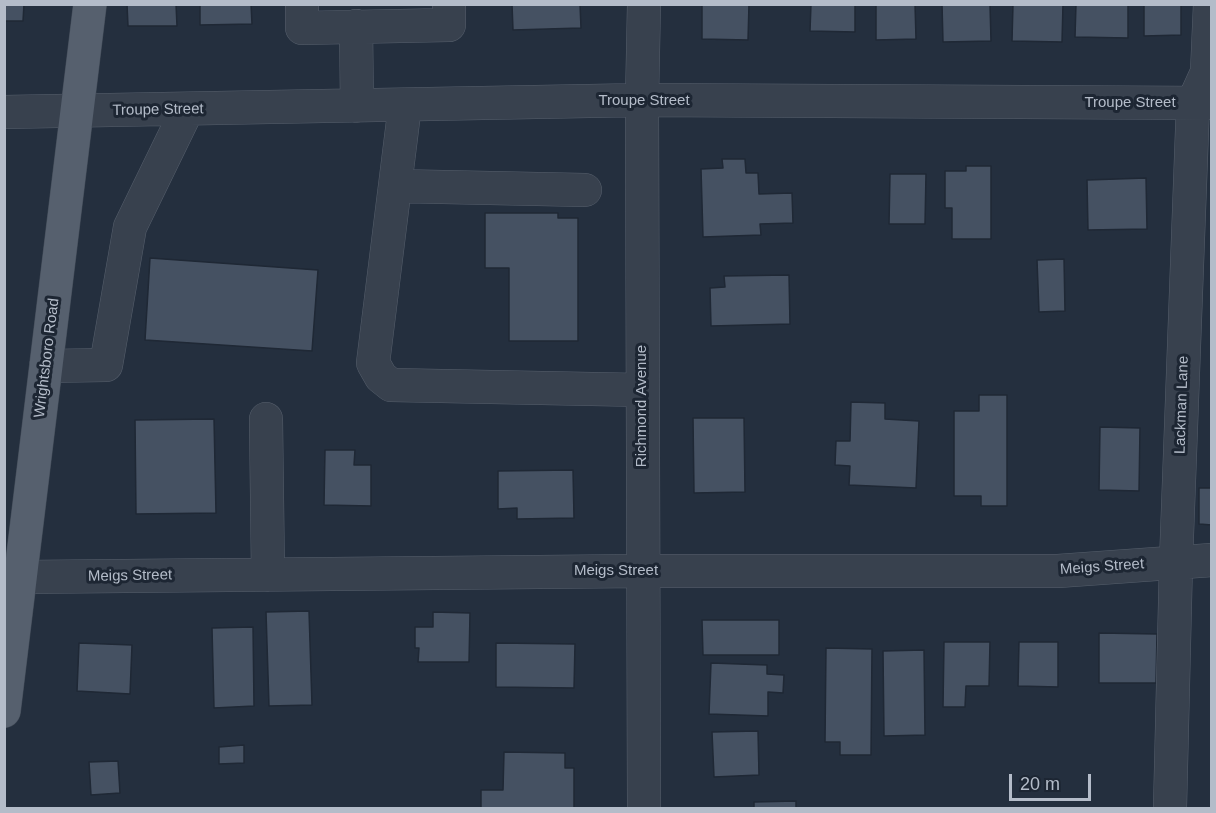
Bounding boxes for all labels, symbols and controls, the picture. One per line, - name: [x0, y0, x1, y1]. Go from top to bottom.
- street label: Troupe Street: [598, 92, 690, 110]
- street label: Troupe Street: [1084, 94, 1176, 112]
- street label: Troupe Street: [112, 100, 204, 120]
- street label: Wrightsboro Road: [31, 297, 63, 419]
- street label: Richmond Avenue: [633, 345, 651, 467]
- street label: Lackman Lane: [1171, 356, 1193, 454]
- street label: Meigs Street: [1059, 555, 1145, 579]
- street label: Meigs Street: [574, 562, 658, 580]
- street label: Meigs Street: [88, 566, 172, 586]
- scale bar: [1012, 762, 1094, 800]
- text: 20 m: [1020, 774, 1060, 794]

